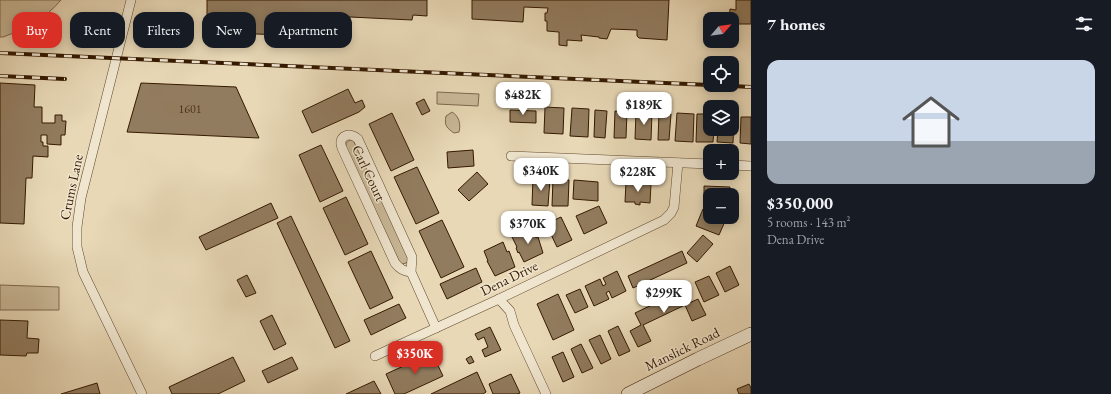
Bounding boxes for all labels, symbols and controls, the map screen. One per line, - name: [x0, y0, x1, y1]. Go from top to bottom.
- chip: Buy: [12, 12, 62, 48]
- chip: Rent: [70, 12, 125, 48]
- chip: Filters: [133, 12, 194, 48]
- chip: New: [202, 12, 256, 48]
- chip: Apartment: [264, 12, 352, 48]
- north arrow: [703, 12, 739, 48]
- map controls: [703, 12, 739, 224]
- text: 7 homes: [767, 13, 825, 35]
- icon: filters: [1073, 13, 1095, 35]
- button: locate: [703, 56, 739, 92]
- pin: $482K: [495, 82, 551, 116]
- text: $482K: [505, 86, 541, 103]
- icon: home: [895, 86, 967, 158]
- pin: $189K: [616, 92, 672, 126]
- text: $189K: [626, 96, 662, 113]
- button: layers: [703, 100, 739, 136]
- house number: 1601: [178, 101, 202, 117]
- street label: Carl Court: [348, 142, 390, 204]
- button: +: [703, 144, 739, 180]
- street label: Crums Lane: [55, 152, 87, 222]
- pin: $340K: [513, 158, 569, 192]
- pin: $228K: [610, 159, 666, 193]
- text: $340K: [523, 162, 559, 179]
- text: $228K: [620, 163, 656, 180]
- button: −: [703, 188, 739, 224]
- text: $350,000: [767, 192, 833, 214]
- pin: $370K: [500, 211, 556, 245]
- text: 5 rooms · 143 m²: [767, 214, 851, 231]
- text: $370K: [510, 215, 546, 232]
- text: Dena Drive: [767, 231, 824, 248]
- street label: Dena Drive: [477, 256, 541, 300]
- pin: $299K: [636, 280, 692, 314]
- text: $299K: [646, 284, 682, 301]
- street label: Manslick Road: [642, 323, 723, 375]
- pin: $350K: [387, 341, 443, 375]
- text: $350K: [397, 345, 433, 362]

